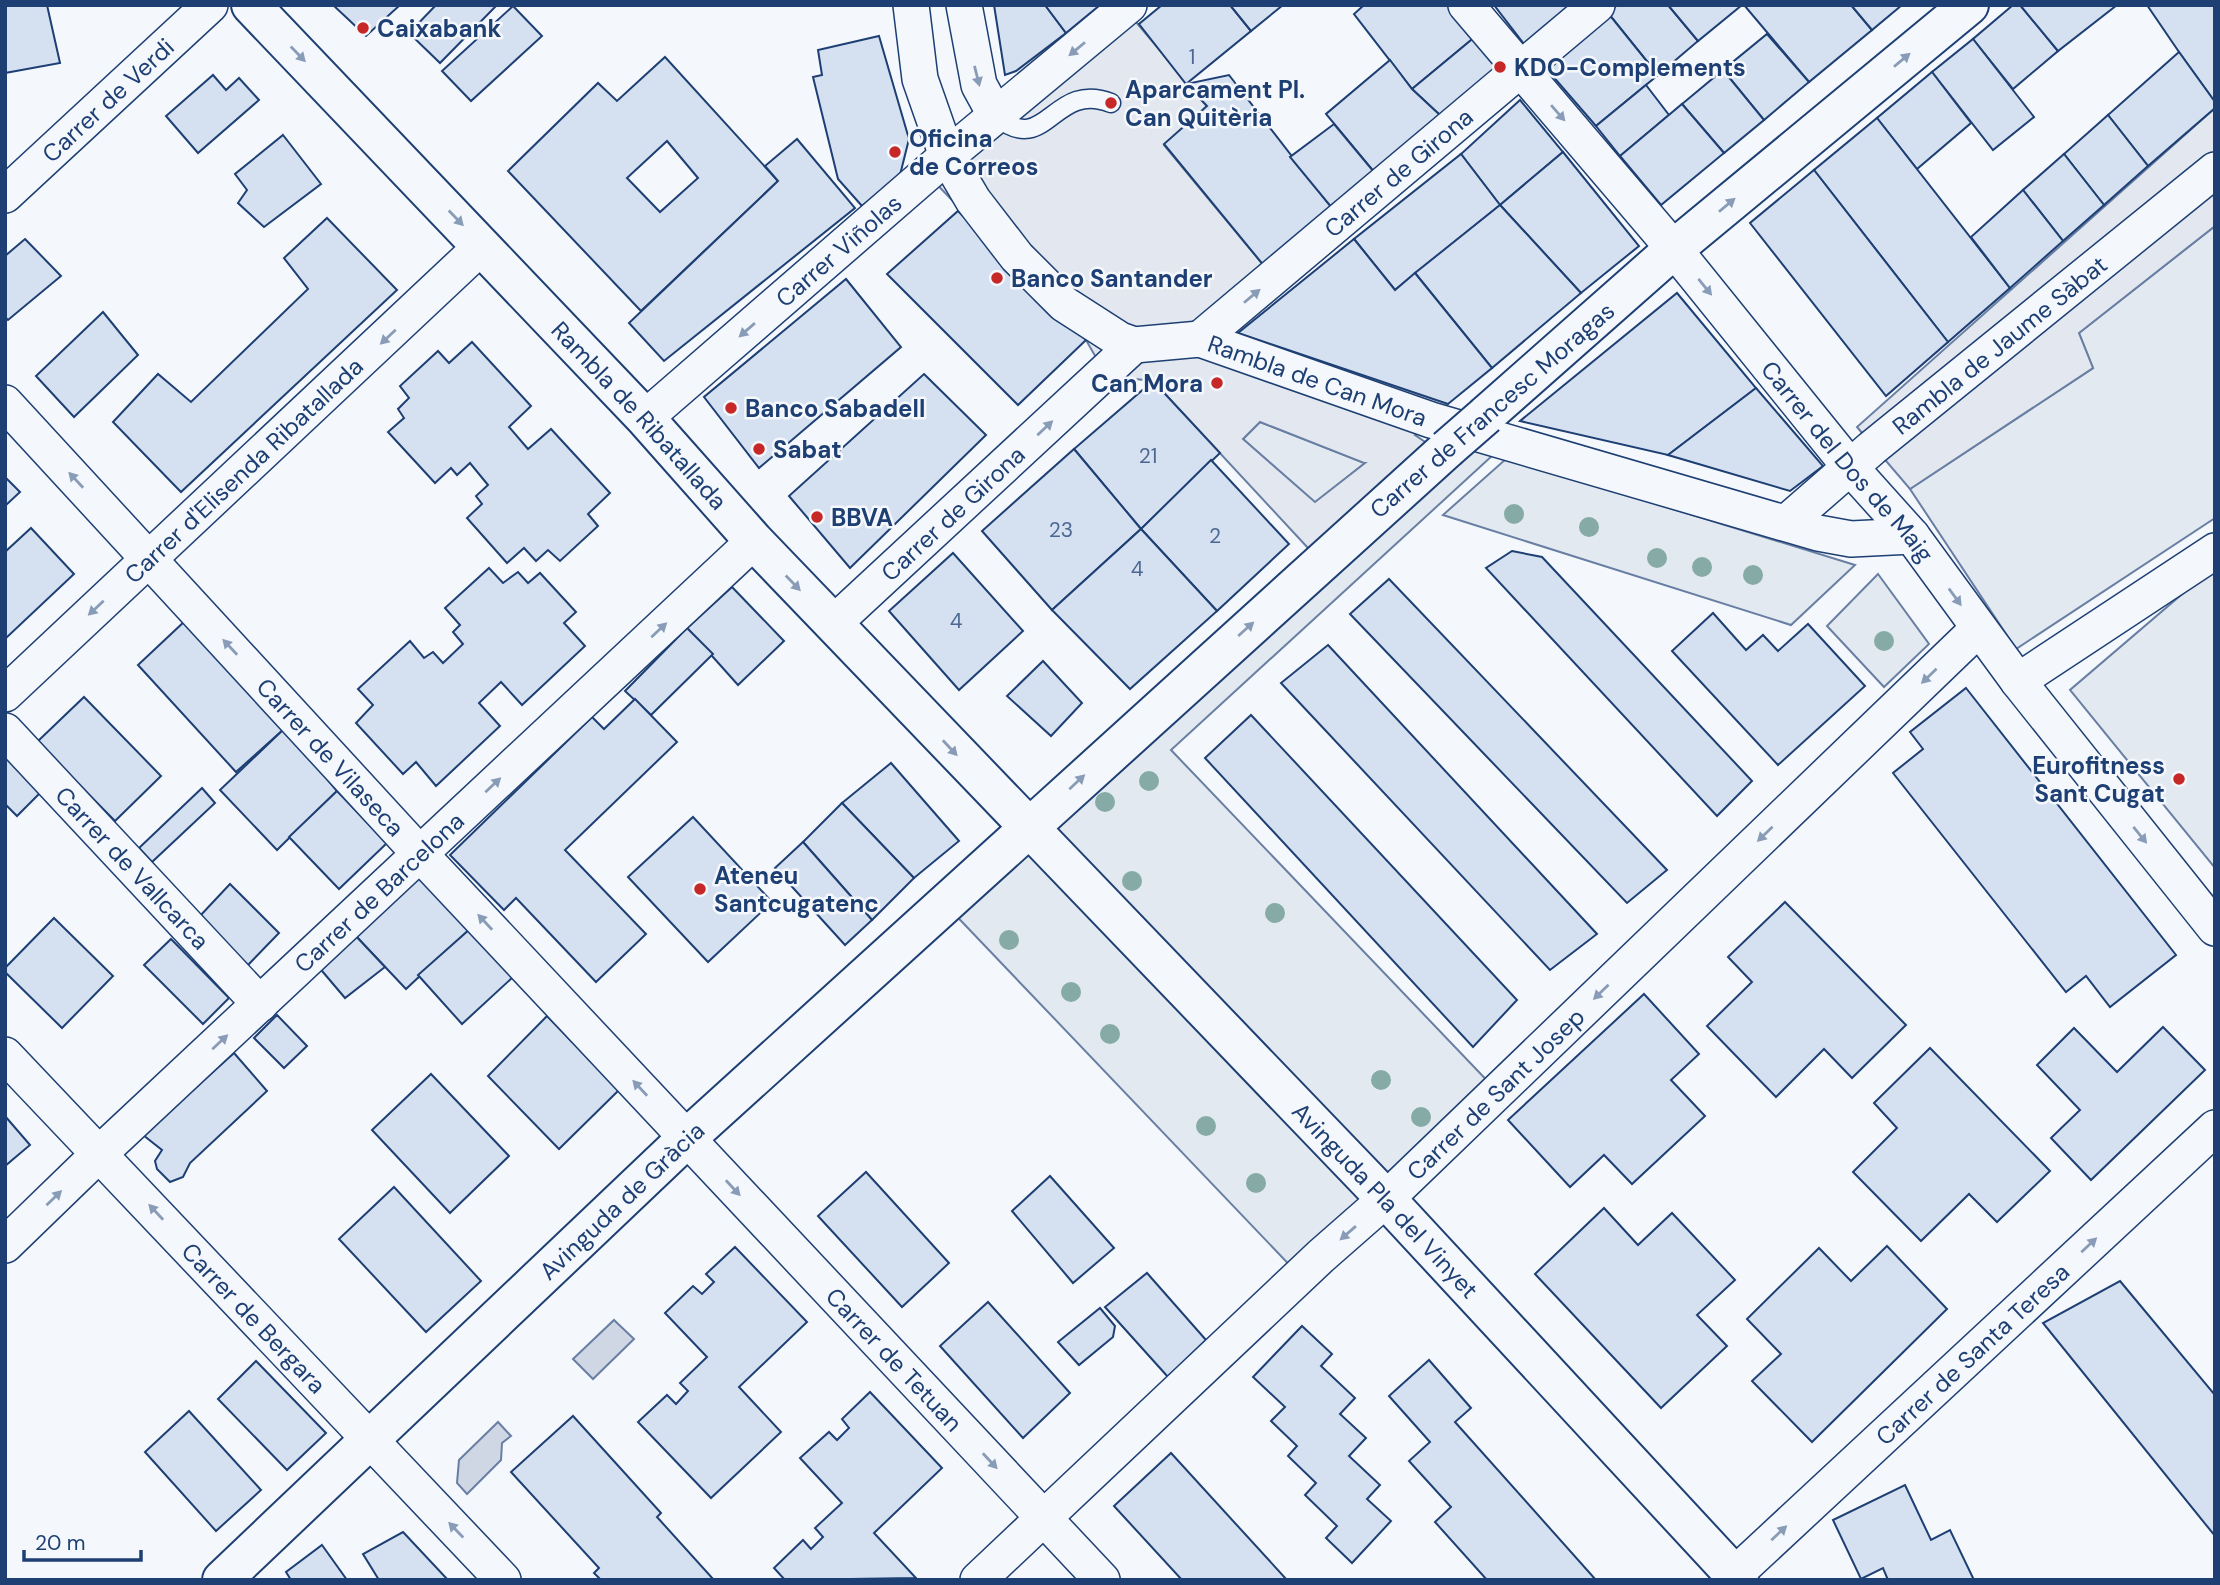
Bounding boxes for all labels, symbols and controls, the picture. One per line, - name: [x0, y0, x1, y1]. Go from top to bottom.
- place label: Caixabank: [377, 13, 501, 44]
- marker: Caixabank: [355, 20, 371, 36]
- street label: Carrer de Verdi: [35, 31, 180, 169]
- one-way arrow: [1068, 41, 1085, 56]
- house number: 1: [1189, 43, 1195, 71]
- one-way arrow: [289, 46, 306, 63]
- place label: KDO-Complements: [1514, 52, 1746, 83]
- one-way arrow: [1893, 53, 1911, 68]
- marker: KDO-Complements: [1492, 59, 1508, 75]
- one-way arrow: [972, 65, 983, 87]
- place label: Aparcament Pl. Can Quitèria: [1125, 74, 1305, 133]
- marker: Aparcament Pl. Can Quitèria: [1103, 95, 1119, 111]
- street label: Carrer de Girona: [1317, 101, 1479, 244]
- one-way arrow: [1550, 105, 1565, 122]
- place label: Oficina de Correos: [909, 123, 1038, 182]
- marker: Oficina de Correos: [887, 144, 903, 160]
- street label: Carrer Viñolas: [769, 187, 908, 313]
- one-way arrow: [1717, 198, 1735, 213]
- one-way arrow: [447, 210, 464, 227]
- street label: Rambla de Jaume Sàbat: [1886, 248, 2113, 441]
- place label: Banco Santander: [1011, 263, 1213, 294]
- marker: Banco Santander: [989, 270, 1005, 286]
- one-way arrow: [1697, 278, 1712, 296]
- one-way arrow: [1244, 289, 1261, 304]
- street label: Carrer de Francesc Moragas: [1363, 295, 1621, 525]
- street label: Rambla de Ribatallada: [545, 314, 734, 516]
- one-way arrow: [739, 322, 756, 337]
- one-way arrow: [380, 328, 397, 344]
- street label: Rambla de Can Mora: [1204, 328, 1431, 433]
- street label: Carrer d'Elisenda Ribatallada: [117, 351, 369, 590]
- street label: Carrer del Dos de Maig: [1755, 354, 1941, 568]
- place label: Can Mora: [1091, 368, 1203, 399]
- marker: Can Mora: [1209, 375, 1225, 391]
- place label: Banco Sabadell: [745, 393, 925, 424]
- marker: Banco Sabadell: [723, 400, 739, 416]
- one-way arrow: [1036, 420, 1054, 436]
- place label: Sabat: [773, 434, 842, 465]
- street label: Carrer de Girona: [874, 439, 1031, 587]
- marker: Sabat: [751, 441, 767, 457]
- house number: 21: [1139, 442, 1157, 470]
- one-way arrow: [68, 471, 84, 489]
- place label: BBVA: [831, 502, 893, 533]
- marker: BBVA: [809, 509, 825, 525]
- house number: 23: [1049, 516, 1073, 544]
- house number: 2: [1209, 522, 1221, 550]
- house number: 4: [1131, 555, 1144, 583]
- one-way arrow: [785, 574, 801, 591]
- one-way arrow: [1948, 588, 1962, 606]
- one-way arrow: [88, 600, 105, 617]
- house number: 4: [950, 607, 963, 635]
- one-way arrow: [1237, 621, 1255, 637]
- one-way arrow: [650, 622, 667, 638]
- one-way arrow: [223, 639, 239, 656]
- one-way arrow: [1921, 668, 1938, 684]
- street label: Carrer de Vilaseca: [250, 671, 411, 843]
- one-way arrow: [942, 739, 958, 756]
- place label: Eurofitness Sant Cugat: [2032, 750, 2165, 809]
- marker: Eurofitness Sant Cugat: [2171, 771, 2187, 787]
- one-way arrow: [1068, 774, 1086, 790]
- one-way arrow: [484, 778, 501, 794]
- street label: Carrer de Vallcarca: [49, 780, 216, 956]
- street label: Carrer de Barcelona: [287, 805, 470, 979]
- one-way arrow: [2133, 825, 2148, 843]
- one-way arrow: [1757, 826, 1774, 842]
- place label: Ateneu Santcugatenc: [714, 860, 879, 919]
- marker: Ateneu Santcugatenc: [692, 881, 708, 897]
- one-way arrow: [477, 914, 493, 931]
- one-way arrow: [1594, 983, 1610, 1000]
- street label: Carrer de Sant Josep: [1400, 1001, 1591, 1187]
- one-way arrow: [211, 1034, 229, 1050]
- one-way arrow: [632, 1079, 648, 1097]
- street label: Avinguda Pla del Vinyet: [1286, 1096, 1485, 1305]
- street label: Avinguda de Gràcia: [532, 1115, 710, 1286]
- one-way arrow: [725, 1179, 741, 1196]
- one-way arrow: [45, 1190, 62, 1206]
- one-way arrow: [148, 1203, 164, 1221]
- one-way arrow: [1339, 1225, 1356, 1240]
- street label: Carrer de Bergara: [175, 1236, 333, 1400]
- one-way arrow: [2080, 1237, 2097, 1253]
- street label: Carrer de Santa Teresa: [1869, 1256, 2075, 1452]
- street label: Carrer de Tetuan: [820, 1281, 970, 1438]
- one-way arrow: [981, 1452, 997, 1469]
- scale bar: [24, 1518, 142, 1562]
- one-way arrow: [449, 1522, 465, 1539]
- one-way arrow: [1770, 1525, 1788, 1541]
- text: 20 m: [35, 1529, 86, 1557]

